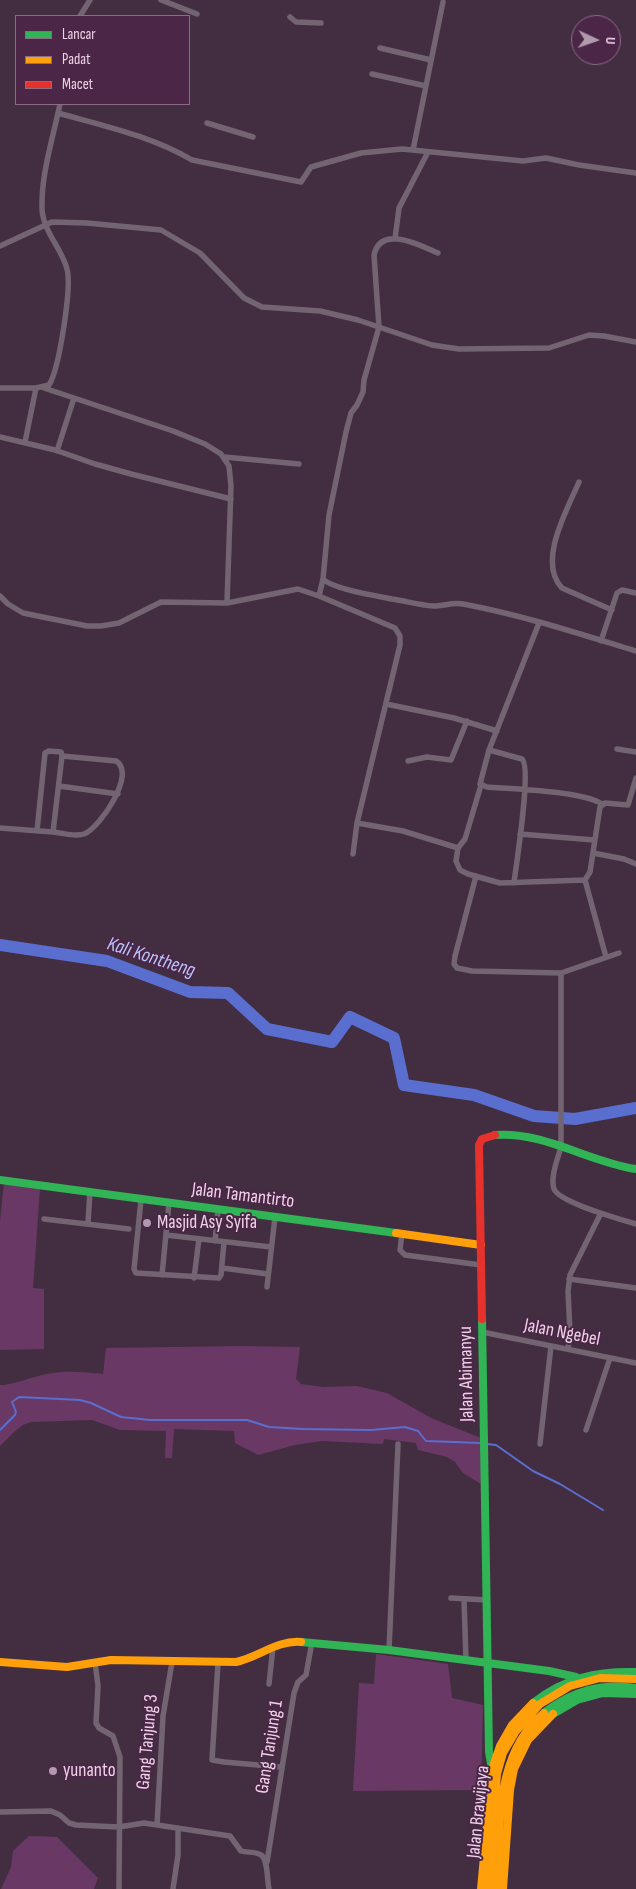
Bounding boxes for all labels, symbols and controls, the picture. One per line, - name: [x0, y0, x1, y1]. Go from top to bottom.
- legend: [15, 15, 190, 105]
- north arrow: [571, 15, 621, 65]
- text: Lancar: [62, 25, 96, 44]
- text: U: [602, 37, 619, 45]
- text: Padat: [62, 50, 91, 69]
- text: Macet: [62, 75, 93, 94]
- water label: Kali Kontheng: [104, 932, 198, 984]
- street label: Jalan Tamantirto: [190, 1178, 296, 1214]
- place label: Masjid Asy Syifa: [157, 1212, 257, 1234]
- marker: Masjid Asy Syifa: [141, 1217, 153, 1229]
- street label: Jalan Ngebel: [522, 1314, 602, 1352]
- street label: Jalan Abimanyu: [455, 1326, 479, 1422]
- street label: Gang Tanjung 3: [132, 1693, 164, 1791]
- street label: Gang Tanjung 1: [251, 1699, 289, 1795]
- place label: yunanto: [63, 1760, 116, 1782]
- street label: Jalan Brawijaya: [463, 1764, 495, 1860]
- marker: yunanto: [47, 1765, 59, 1777]

